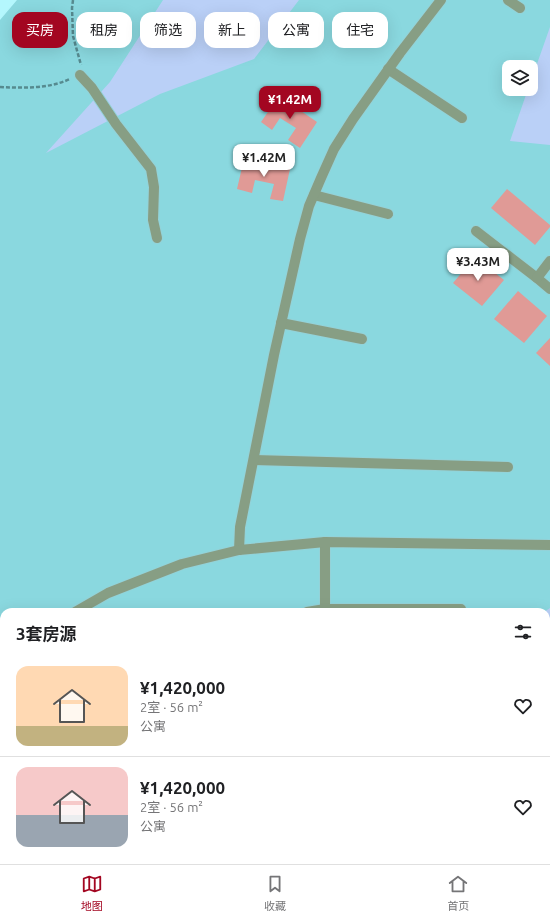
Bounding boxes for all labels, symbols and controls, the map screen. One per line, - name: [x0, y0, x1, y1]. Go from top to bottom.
- chip: 买房: [12, 12, 68, 48]
- chip: 租房: [76, 12, 132, 48]
- chip: 筛选: [140, 12, 196, 48]
- chip: 新上: [204, 12, 260, 48]
- chip: 公寓: [268, 12, 324, 48]
- chip: 住宅: [332, 12, 388, 48]
- map controls: [502, 60, 538, 96]
- button: layers: [502, 60, 538, 96]
- pin: ¥1.42M: [257, 86, 323, 120]
- text: ¥1.42M: [268, 92, 312, 106]
- pin: ¥1.42M: [231, 144, 297, 178]
- text: ¥1.42M: [242, 150, 286, 164]
- pin: ¥3.43M: [445, 248, 511, 282]
- text: ¥3.43M: [456, 254, 500, 268]
- icon: filters: [512, 621, 534, 643]
- text: 3套房源: [16, 624, 77, 643]
- text: ¥1,420,000: [140, 678, 225, 697]
- icon: home: [48, 682, 96, 730]
- icon: heart: [512, 695, 534, 717]
- text: 2室 · 56 m²: [140, 700, 203, 714]
- text: 公寓: [140, 719, 166, 733]
- text: ¥1,420,000: [140, 778, 225, 797]
- icon: home: [48, 783, 96, 831]
- icon: heart: [512, 796, 534, 818]
- text: 2室 · 56 m²: [140, 800, 203, 814]
- text: 公寓: [140, 819, 166, 833]
- tab: 地图: [81, 873, 103, 913]
- tab: 收藏: [264, 873, 286, 913]
- tab: 首页: [447, 873, 469, 913]

